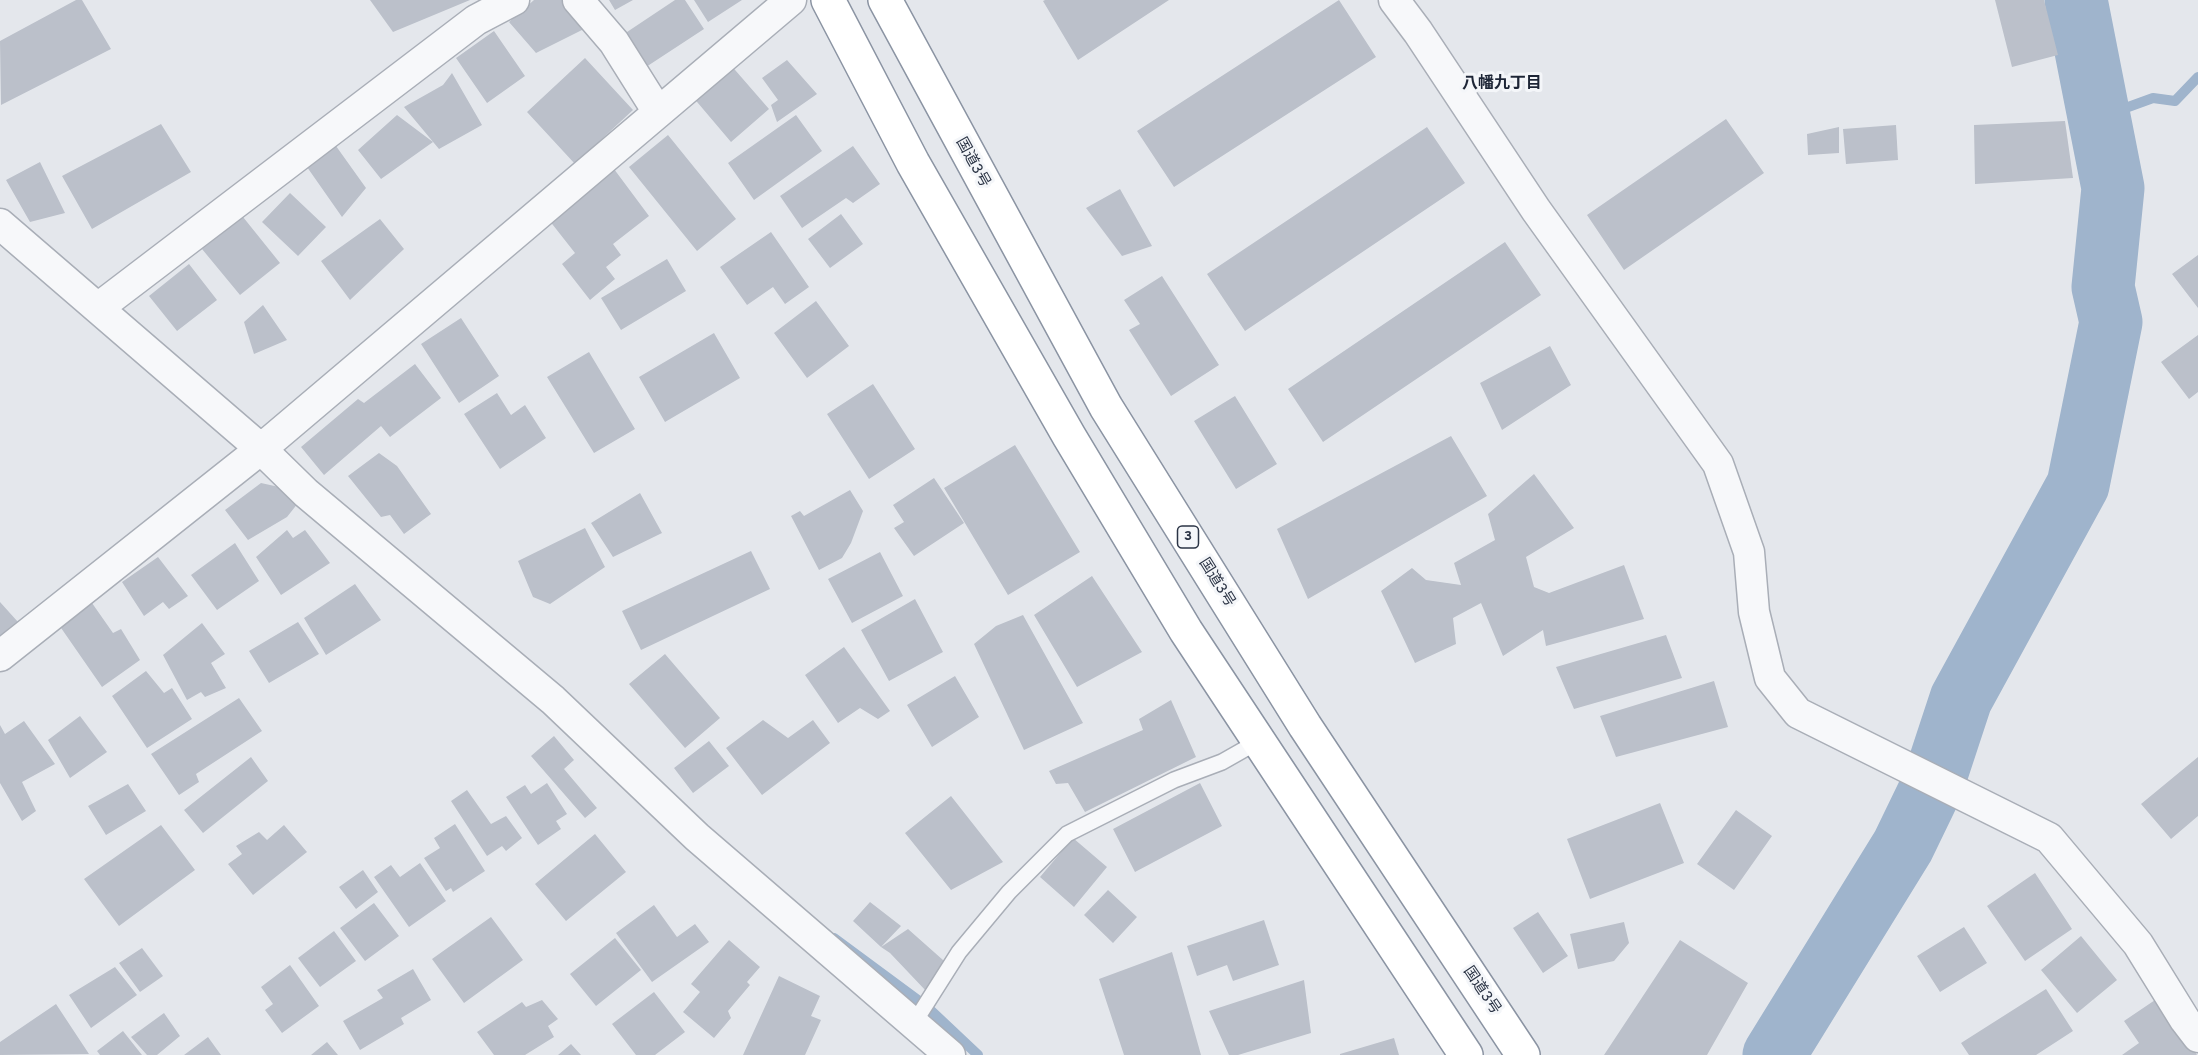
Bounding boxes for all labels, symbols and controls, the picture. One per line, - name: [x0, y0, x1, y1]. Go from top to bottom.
- district label: 八幡九丁目: [1462, 75, 1542, 95]
- street label: 国道3号: [951, 135, 993, 191]
- road number: 3: [1178, 526, 1198, 548]
- street label: 国道3号: [1194, 555, 1238, 611]
- street label: 国道3号: [1458, 964, 1504, 1018]

